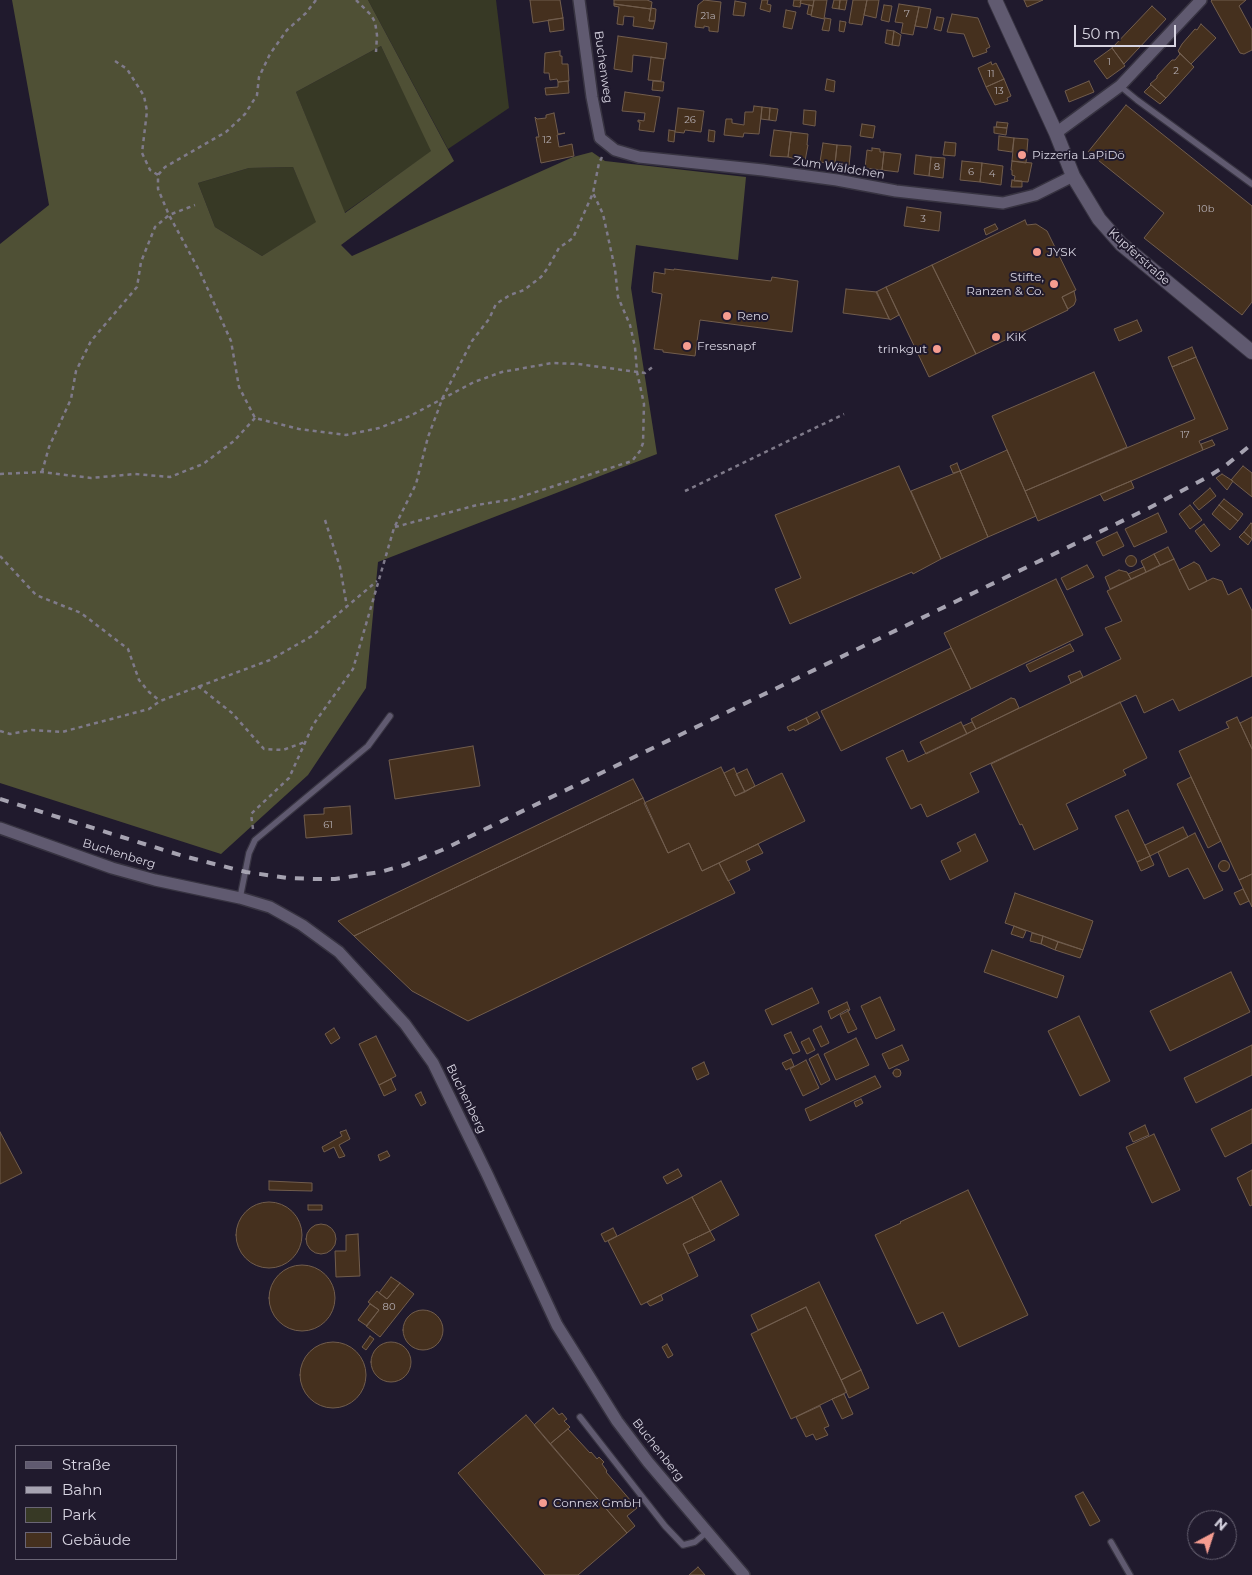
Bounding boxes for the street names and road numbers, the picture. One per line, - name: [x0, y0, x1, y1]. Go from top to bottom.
- street label: Buchenweg: [591, 30, 615, 104]
- street label: Zum Wäldchen: [792, 154, 886, 182]
- street label: Kupferstraße: [1105, 226, 1173, 288]
- street label: Buchenberg: [81, 836, 157, 872]
- street label: Buchenberg: [443, 1062, 489, 1136]
- street label: Buchenberg: [629, 1416, 687, 1484]

